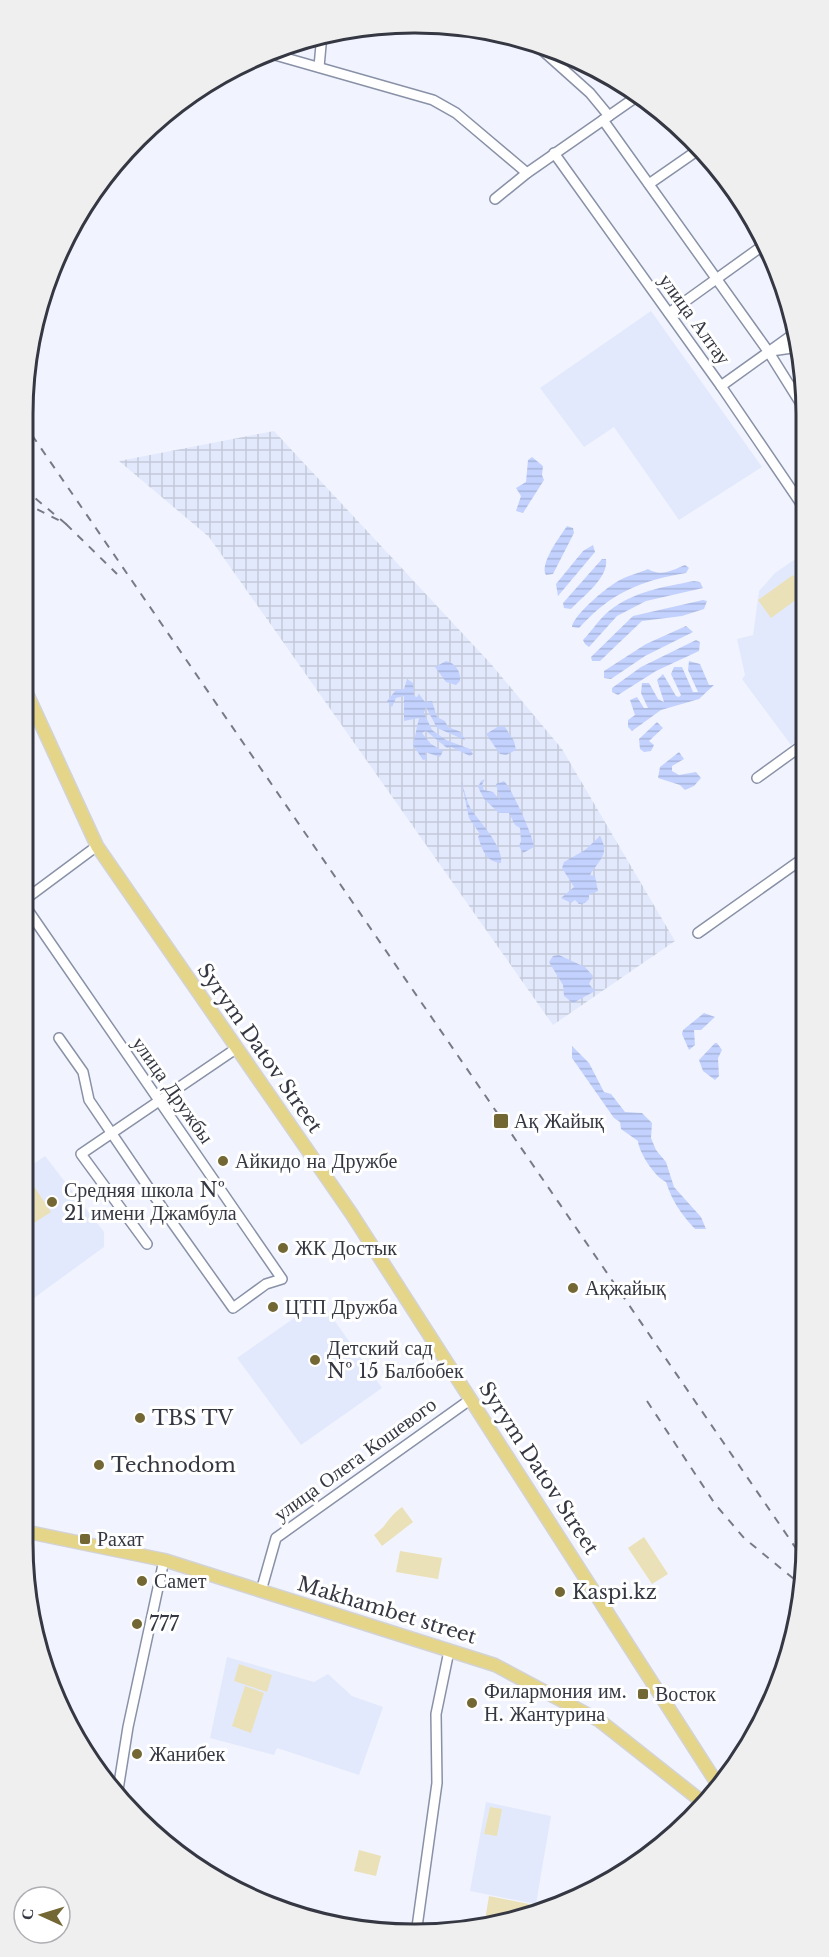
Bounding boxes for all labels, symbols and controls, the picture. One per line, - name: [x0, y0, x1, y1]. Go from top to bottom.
- street label: улица Алтау: [654, 269, 736, 369]
- street label: Syrym Datov Street: [192, 959, 328, 1138]
- street label: улица Дружбы: [127, 1032, 219, 1148]
- place label: Ақ Жайық: [514, 1109, 604, 1133]
- marker: Ақ Жайық: [492, 1112, 510, 1130]
- place label: Айкидо на Дружбе: [235, 1149, 397, 1173]
- marker: Айкидо на Дружбе: [216, 1154, 230, 1168]
- place label: Средняя школа № 21 имени Джамбула: [64, 1178, 237, 1225]
- marker: Средняя школа № 21 имени Джамбула: [45, 1195, 59, 1209]
- place label: ЖК Достык: [295, 1236, 397, 1260]
- marker: ЖК Достык: [276, 1241, 290, 1255]
- place label: Ақжайық: [585, 1276, 666, 1300]
- marker: Ақжайық: [566, 1281, 580, 1295]
- place label: ЦТП Дружба: [285, 1295, 398, 1319]
- marker: ЦТП Дружба: [266, 1300, 280, 1314]
- place label: Детский сад № 15 Балбобек: [327, 1336, 464, 1383]
- marker: Детский сад № 15 Балбобек: [308, 1353, 322, 1367]
- street label: Syrym Datov Street: [474, 1377, 604, 1559]
- street label: улица Олега Кошевого: [269, 1392, 441, 1526]
- place label: TBS TV: [152, 1406, 233, 1430]
- marker: TBS TV: [133, 1411, 147, 1425]
- place label: Technodom: [111, 1453, 236, 1477]
- marker: Technodom: [92, 1458, 106, 1472]
- place label: Рахат: [97, 1527, 144, 1551]
- marker: Рахат: [78, 1532, 92, 1546]
- place label: Самет: [154, 1569, 207, 1593]
- street label: Makhambet street: [295, 1571, 480, 1649]
- marker: Самет: [135, 1574, 149, 1588]
- place label: Kaspi.kz: [572, 1580, 657, 1604]
- marker: Kaspi.kz: [553, 1585, 567, 1599]
- place label: 777: [149, 1612, 180, 1636]
- marker: 777: [130, 1617, 144, 1631]
- place label: Филармония им. Н. Жантурина: [484, 1679, 627, 1726]
- place label: Восток: [655, 1682, 716, 1706]
- marker: Восток: [636, 1687, 650, 1701]
- marker: Филармония им. Н. Жантурина: [465, 1696, 479, 1710]
- place label: Жанибек: [149, 1742, 225, 1766]
- marker: Жанибек: [130, 1747, 144, 1761]
- north arrow: [12, 1885, 72, 1945]
- text: С: [17, 1907, 37, 1920]

